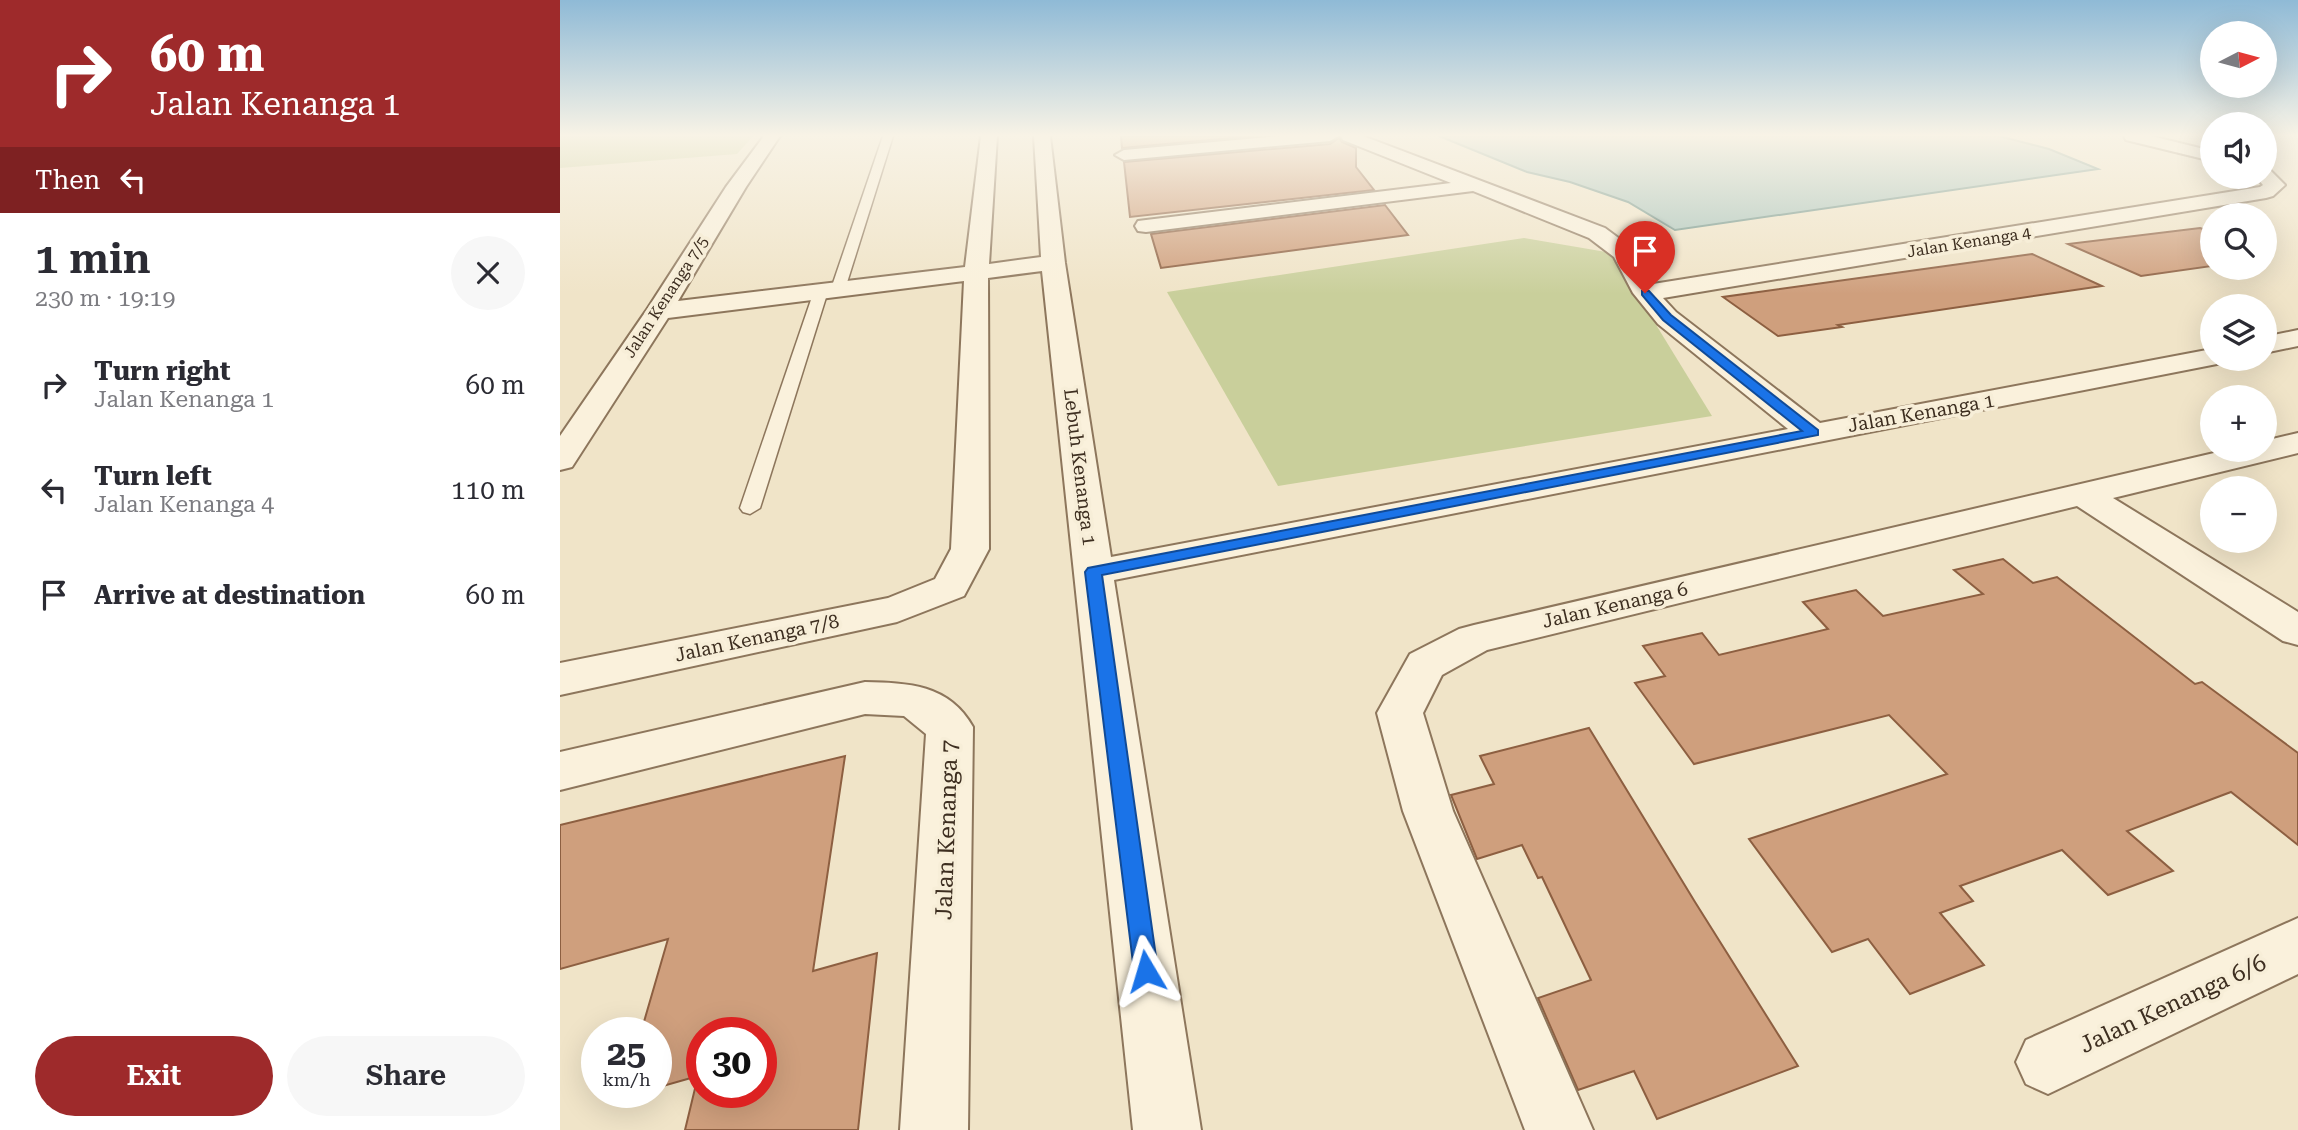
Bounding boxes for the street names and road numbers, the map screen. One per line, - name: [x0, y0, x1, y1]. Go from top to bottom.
- street label: Jalan Kenanga 4: [1906, 223, 2032, 261]
- street label: Jalan Kenanga 7/5: [620, 233, 712, 361]
- street label: Lebuh Kenanga 1: [1059, 387, 1101, 547]
- street label: Jalan Kenanga 1: [1846, 389, 1996, 437]
- street label: Jalan Kenanga 6: [1540, 577, 1690, 633]
- street label: Jalan Kenanga 7/8: [673, 609, 841, 667]
- street label: Jalan Kenanga 7: [930, 739, 964, 920]
- street label: Jalan Kenanga 6/6: [2075, 949, 2271, 1059]

